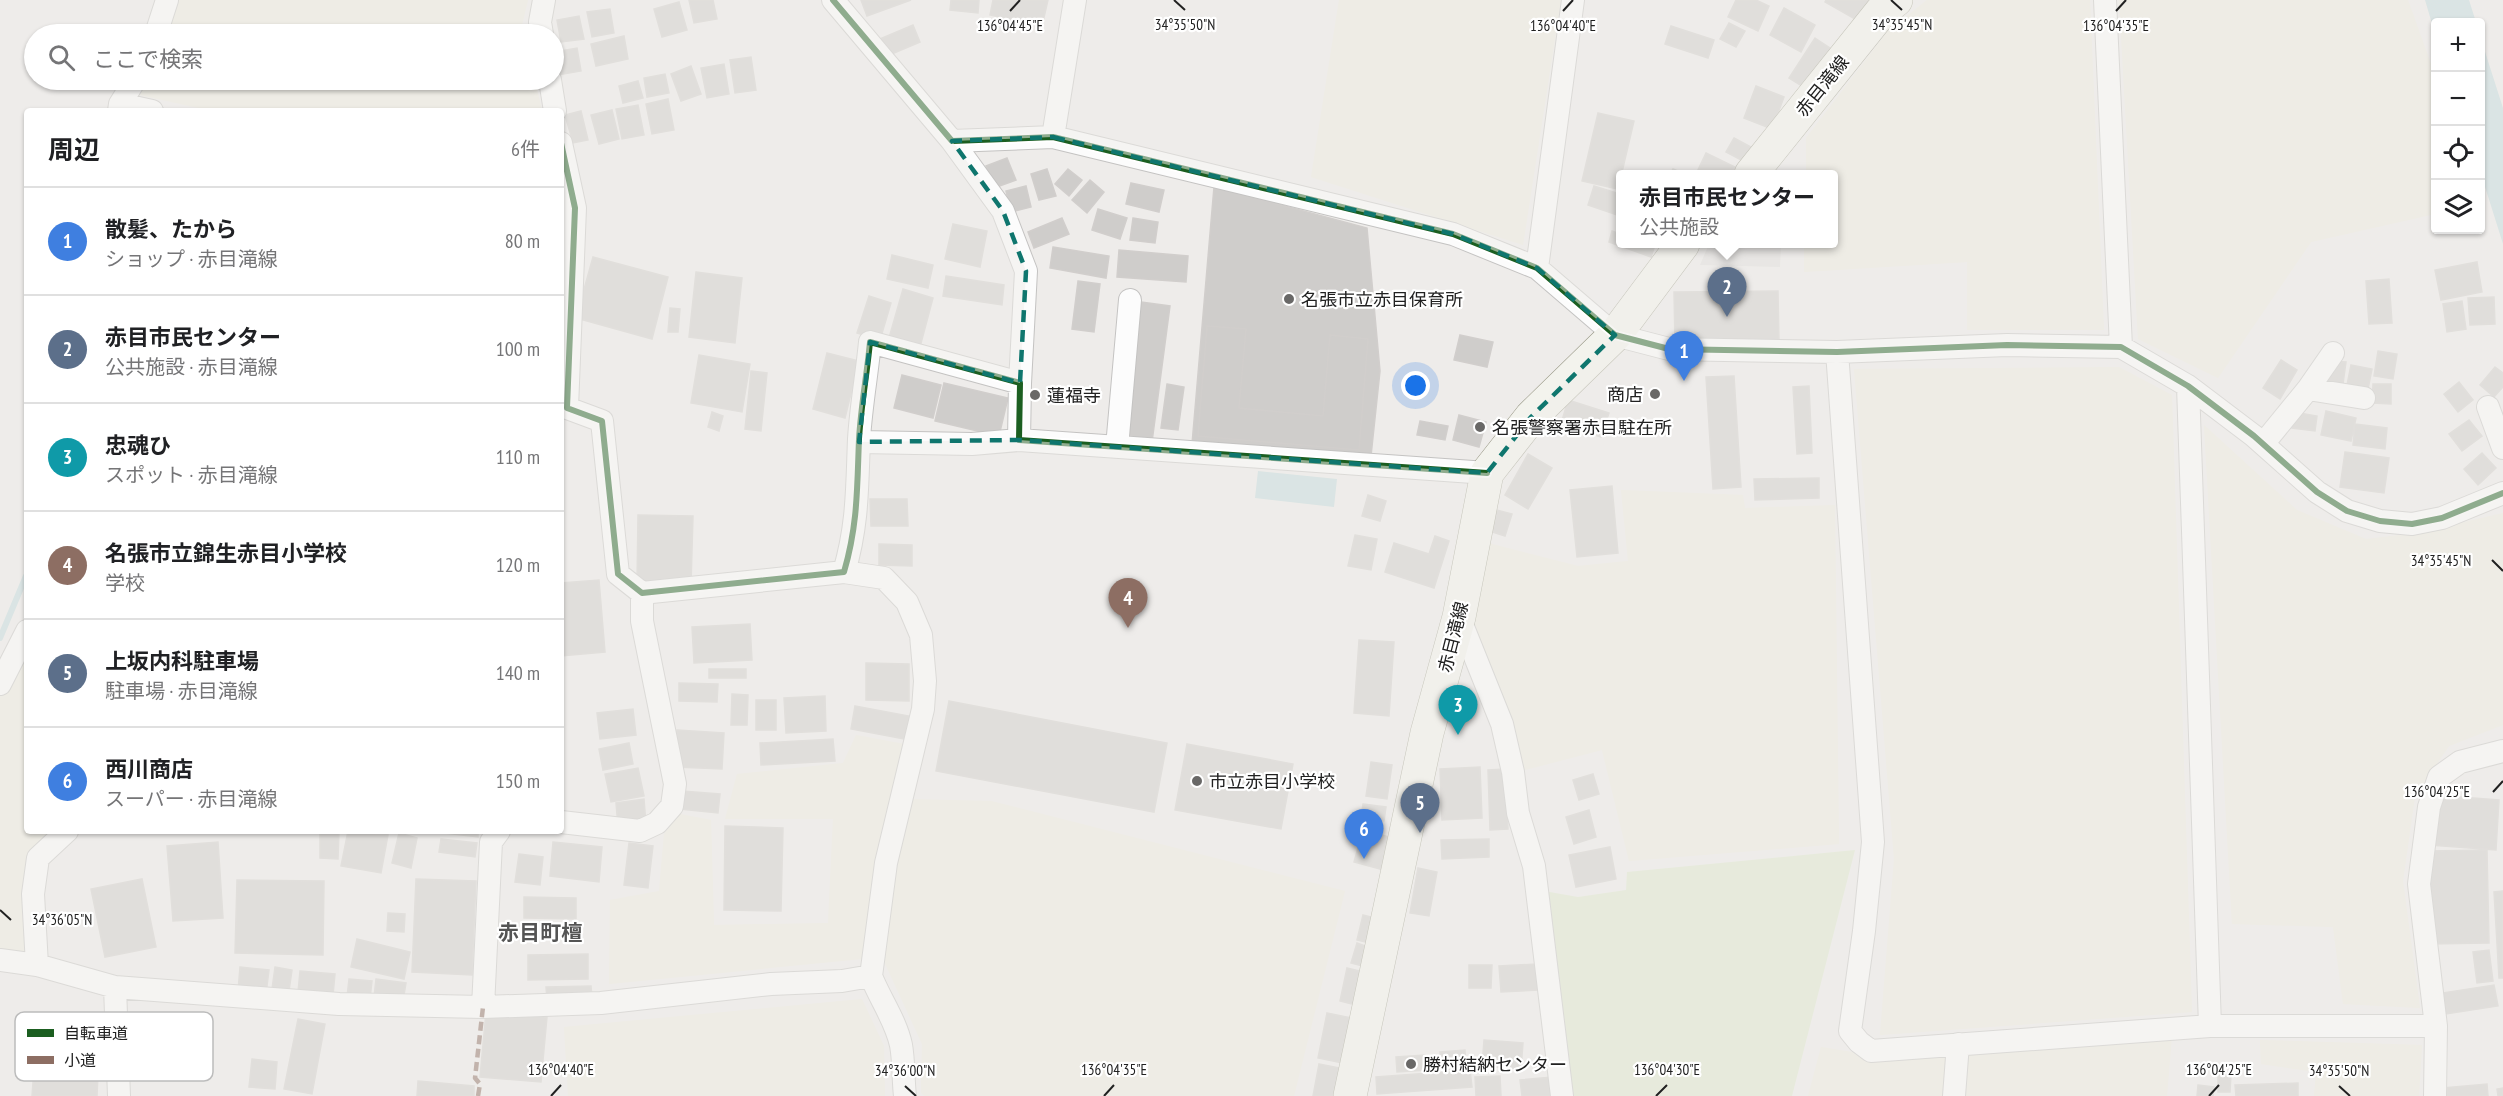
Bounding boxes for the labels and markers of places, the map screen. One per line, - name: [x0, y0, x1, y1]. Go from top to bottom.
- pin: 2: [1708, 268, 1746, 317]
- place label: 名張市立赤目保育所: [1301, 288, 1463, 311]
- marker: 名張市立赤目保育所: [1282, 292, 1296, 306]
- pin: 1: [1664, 332, 1704, 381]
- place label: 商店: [1607, 383, 1643, 406]
- place label: 蓮福寺: [1047, 384, 1101, 407]
- marker: 商店: [1648, 387, 1662, 401]
- marker: 蓮福寺: [1028, 388, 1042, 402]
- place label: 名張警察署赤目駐在所: [1492, 416, 1672, 439]
- marker: 名張警察署赤目駐在所: [1473, 420, 1487, 434]
- pin: 4: [1108, 578, 1148, 628]
- pin: 3: [1438, 686, 1478, 735]
- place label: 市立赤目小学校: [1209, 770, 1335, 793]
- marker: 市立赤目小学校: [1190, 774, 1204, 788]
- pin: 5: [1400, 784, 1440, 833]
- pin: 6: [1344, 810, 1384, 859]
- place label: 勝村結納センター: [1423, 1053, 1567, 1076]
- marker: 勝村結納センター: [1404, 1057, 1418, 1071]

